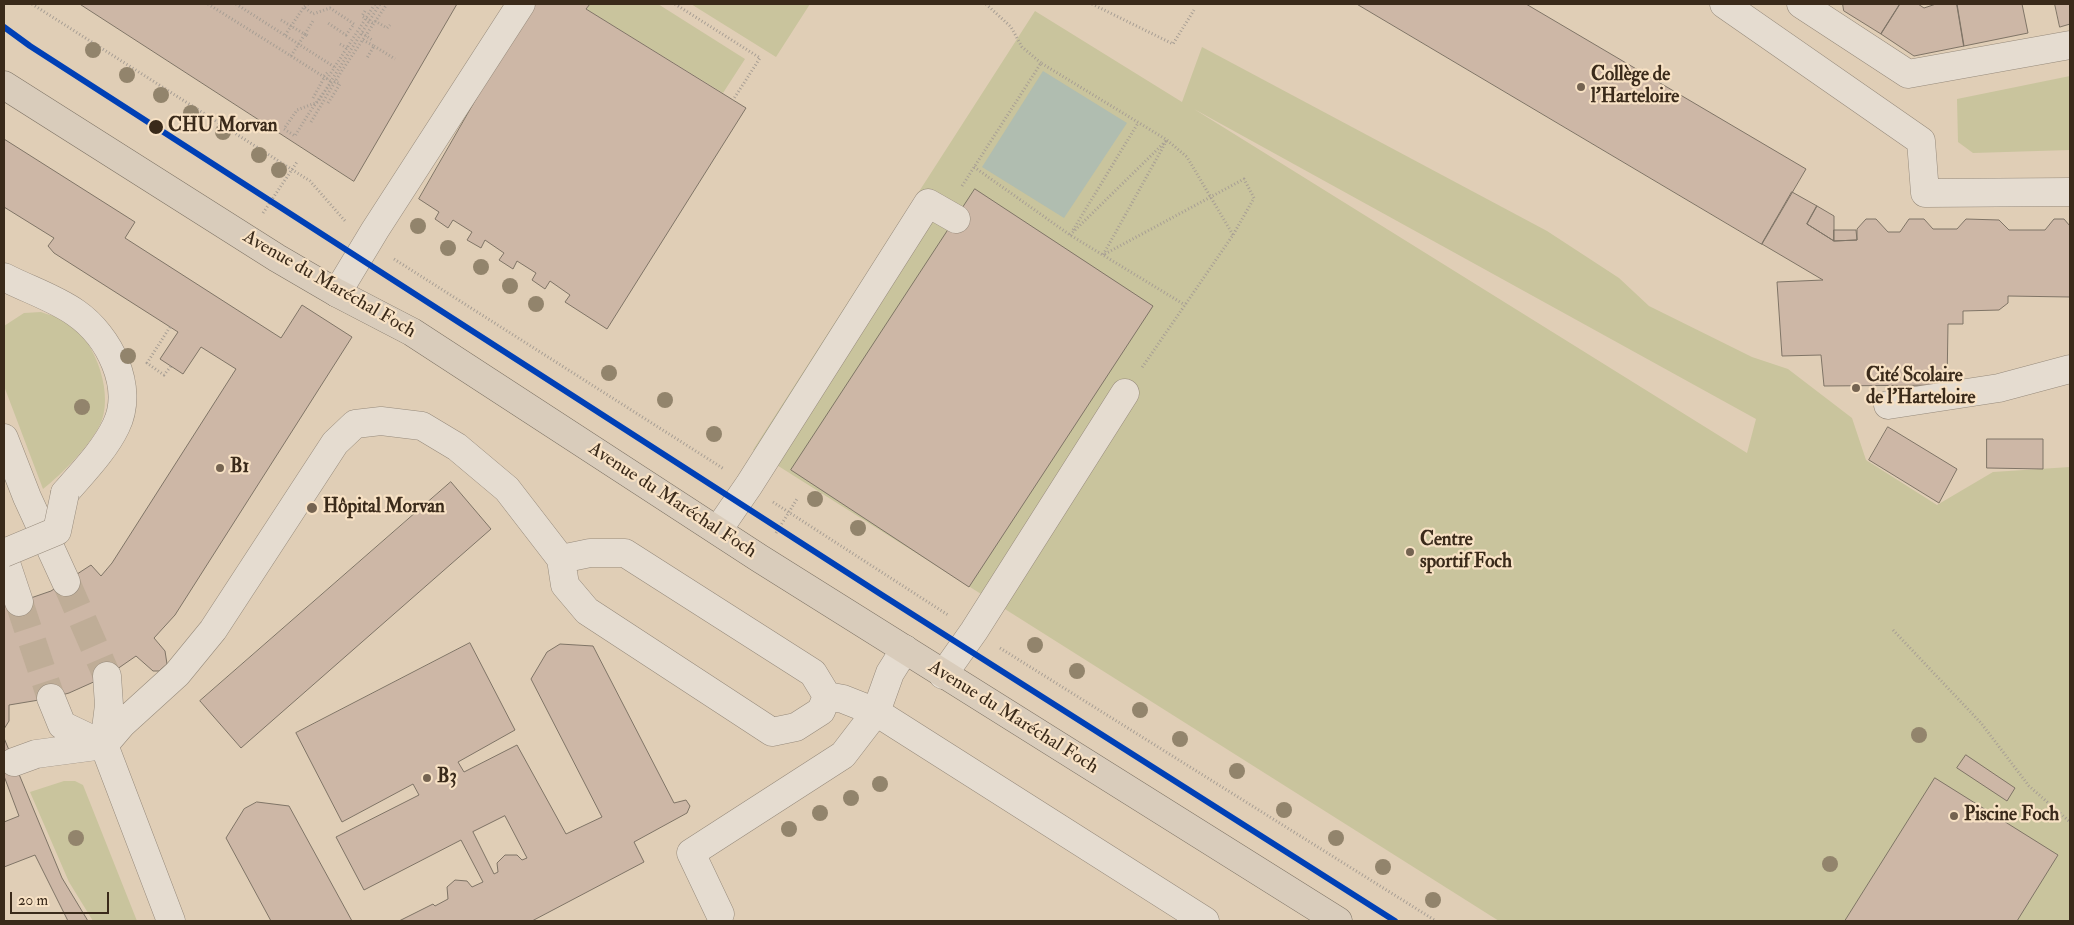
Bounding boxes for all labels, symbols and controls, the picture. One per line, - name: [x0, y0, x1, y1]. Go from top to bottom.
- place label: Collège de l'Harteloire: [1591, 65, 1679, 109]
- marker: Collège de l'Harteloire: [1575, 81, 1587, 93]
- place label: CHU Morvan: [168, 116, 278, 138]
- marker: CHU Morvan: [147, 118, 165, 136]
- street label: Avenue du Maréchal Foch: [239, 226, 419, 344]
- place label: Cité Scolaire de l'Harteloire: [1866, 366, 1975, 410]
- marker: Cité Scolaire de l'Harteloire: [1850, 382, 1862, 394]
- street label: Avenue du Maréchal Foch: [584, 438, 760, 564]
- place label: B1: [230, 457, 249, 479]
- marker: B1: [214, 462, 226, 474]
- place label: Hôpital Morvan: [323, 497, 445, 519]
- marker: Hôpital Morvan: [305, 501, 319, 515]
- place label: Centre sportif Foch: [1420, 530, 1512, 574]
- marker: Centre sportif Foch: [1404, 546, 1416, 558]
- street label: Avenue du Maréchal Foch: [924, 656, 1102, 780]
- place label: B3: [437, 767, 457, 789]
- marker: B3: [421, 772, 433, 784]
- place label: Piscine Foch: [1964, 805, 2059, 827]
- marker: Piscine Foch: [1948, 810, 1960, 822]
- scale bar: [12, 882, 111, 914]
- text: 20 m: [18, 891, 48, 910]

